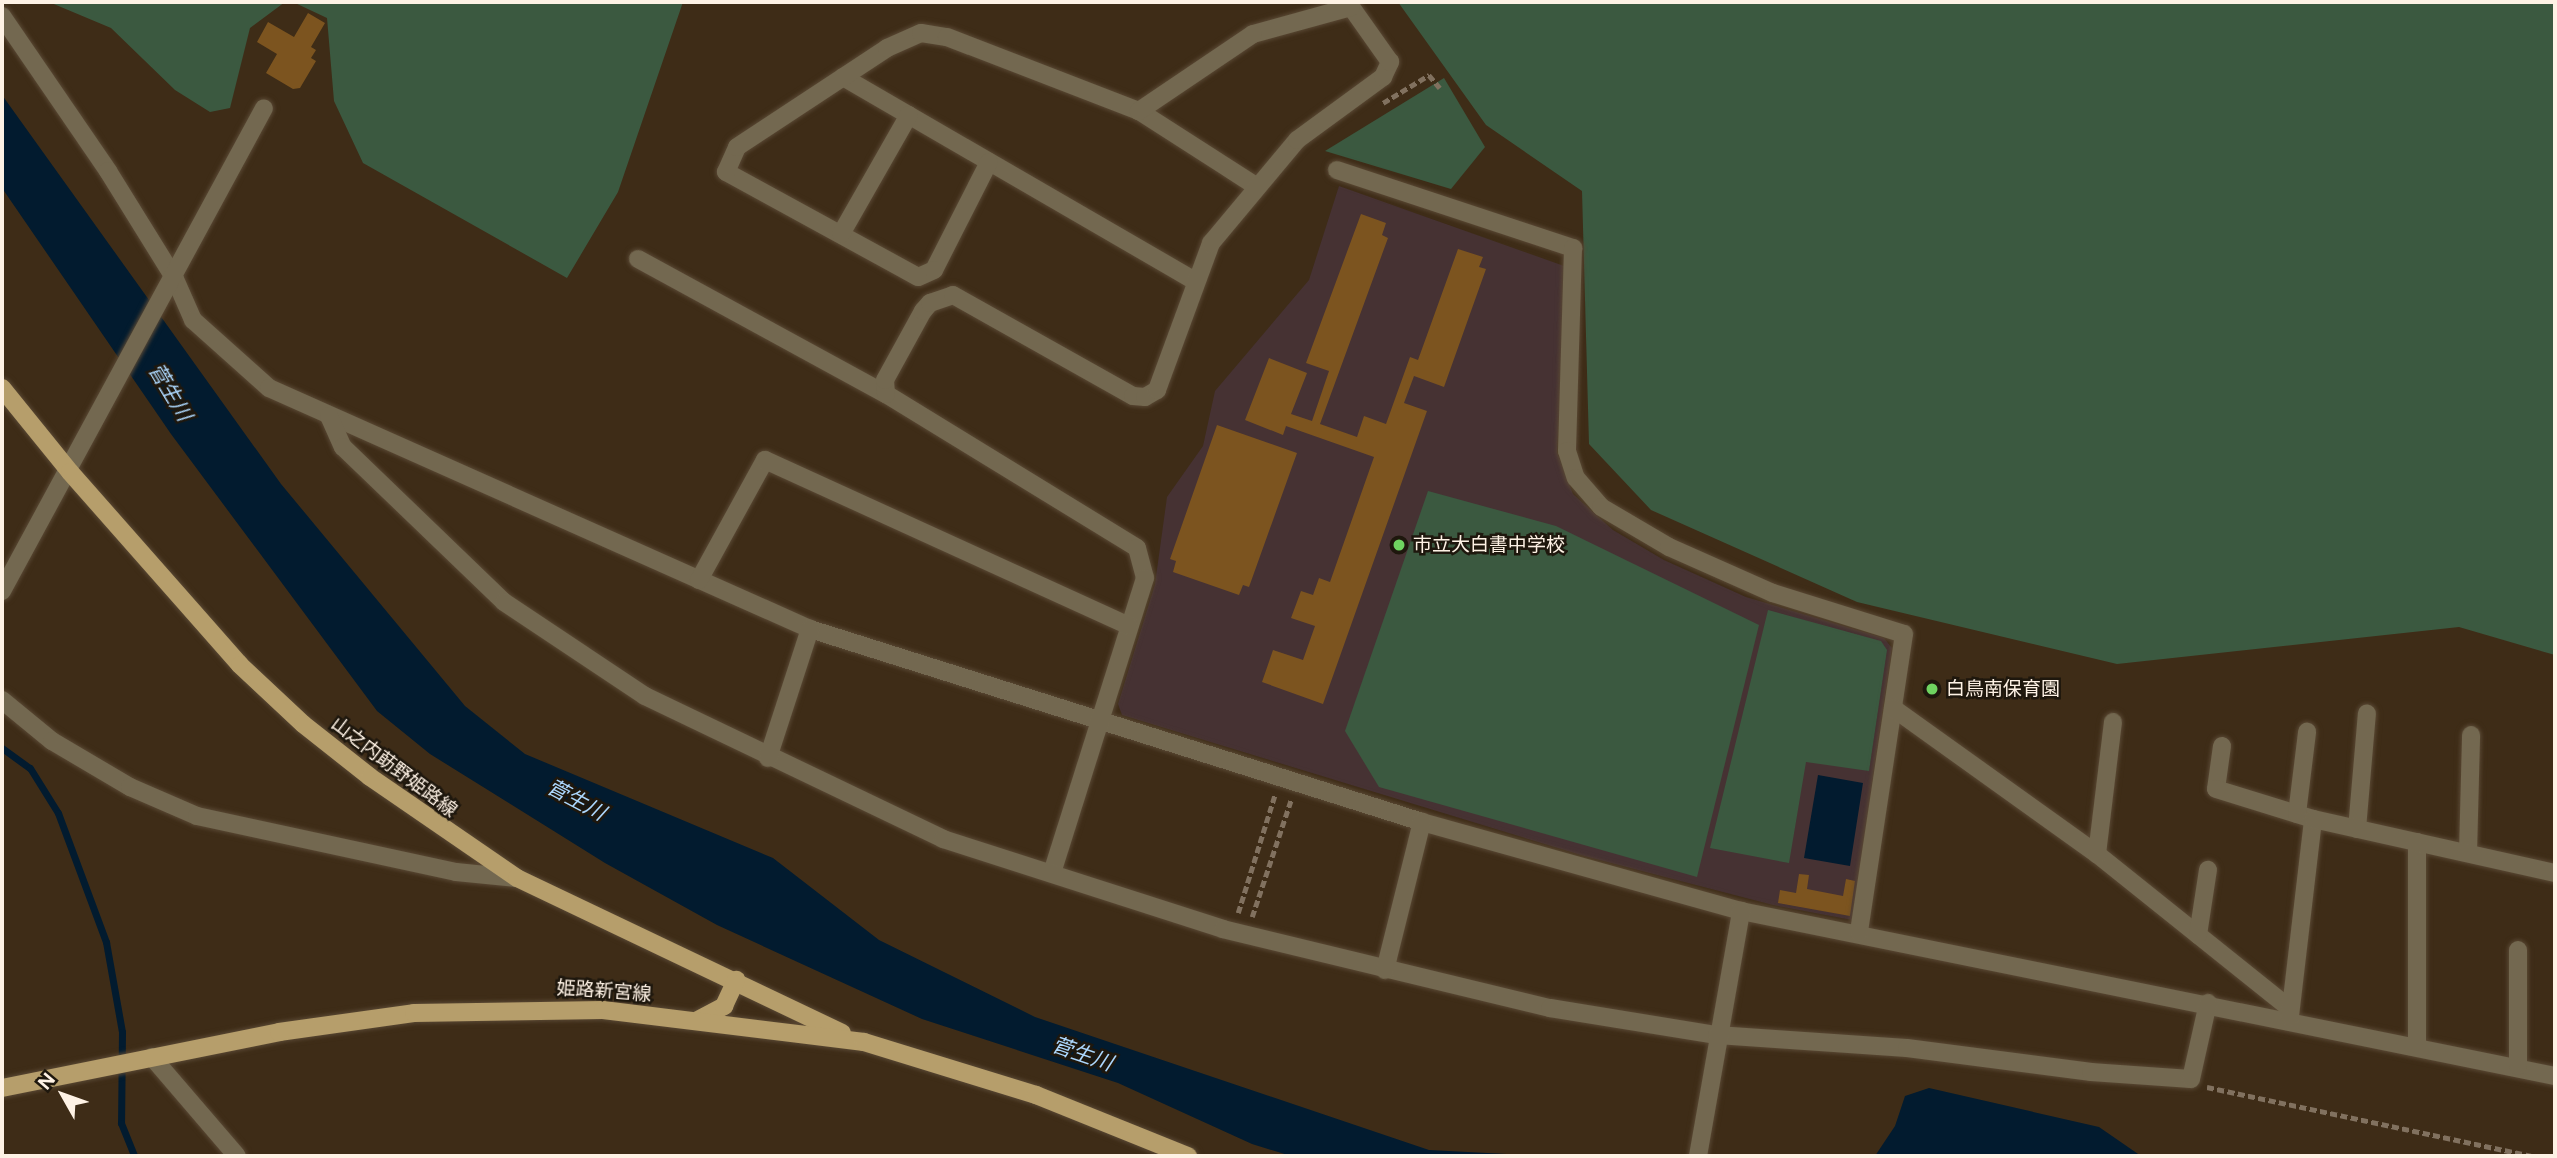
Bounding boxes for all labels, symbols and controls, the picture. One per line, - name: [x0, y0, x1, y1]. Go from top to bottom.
- water label: 菅生川: [143, 359, 197, 425]
- place label: 市立大白書中学校: [1413, 534, 1565, 556]
- marker: 市立大白書中学校: [1391, 537, 1407, 553]
- place label: 白鳥南保育園: [1946, 678, 2060, 700]
- marker: 白鳥南保育園: [1924, 681, 1940, 697]
- street label: 山之内莇野姫路線: [326, 712, 462, 822]
- water label: 菅生川: [542, 774, 610, 826]
- street label: 姫路新宮線: [556, 976, 652, 1006]
- water label: 菅生川: [1048, 1032, 1116, 1076]
- north arrow: [28, 1060, 98, 1130]
- text: N: [33, 1068, 60, 1094]

